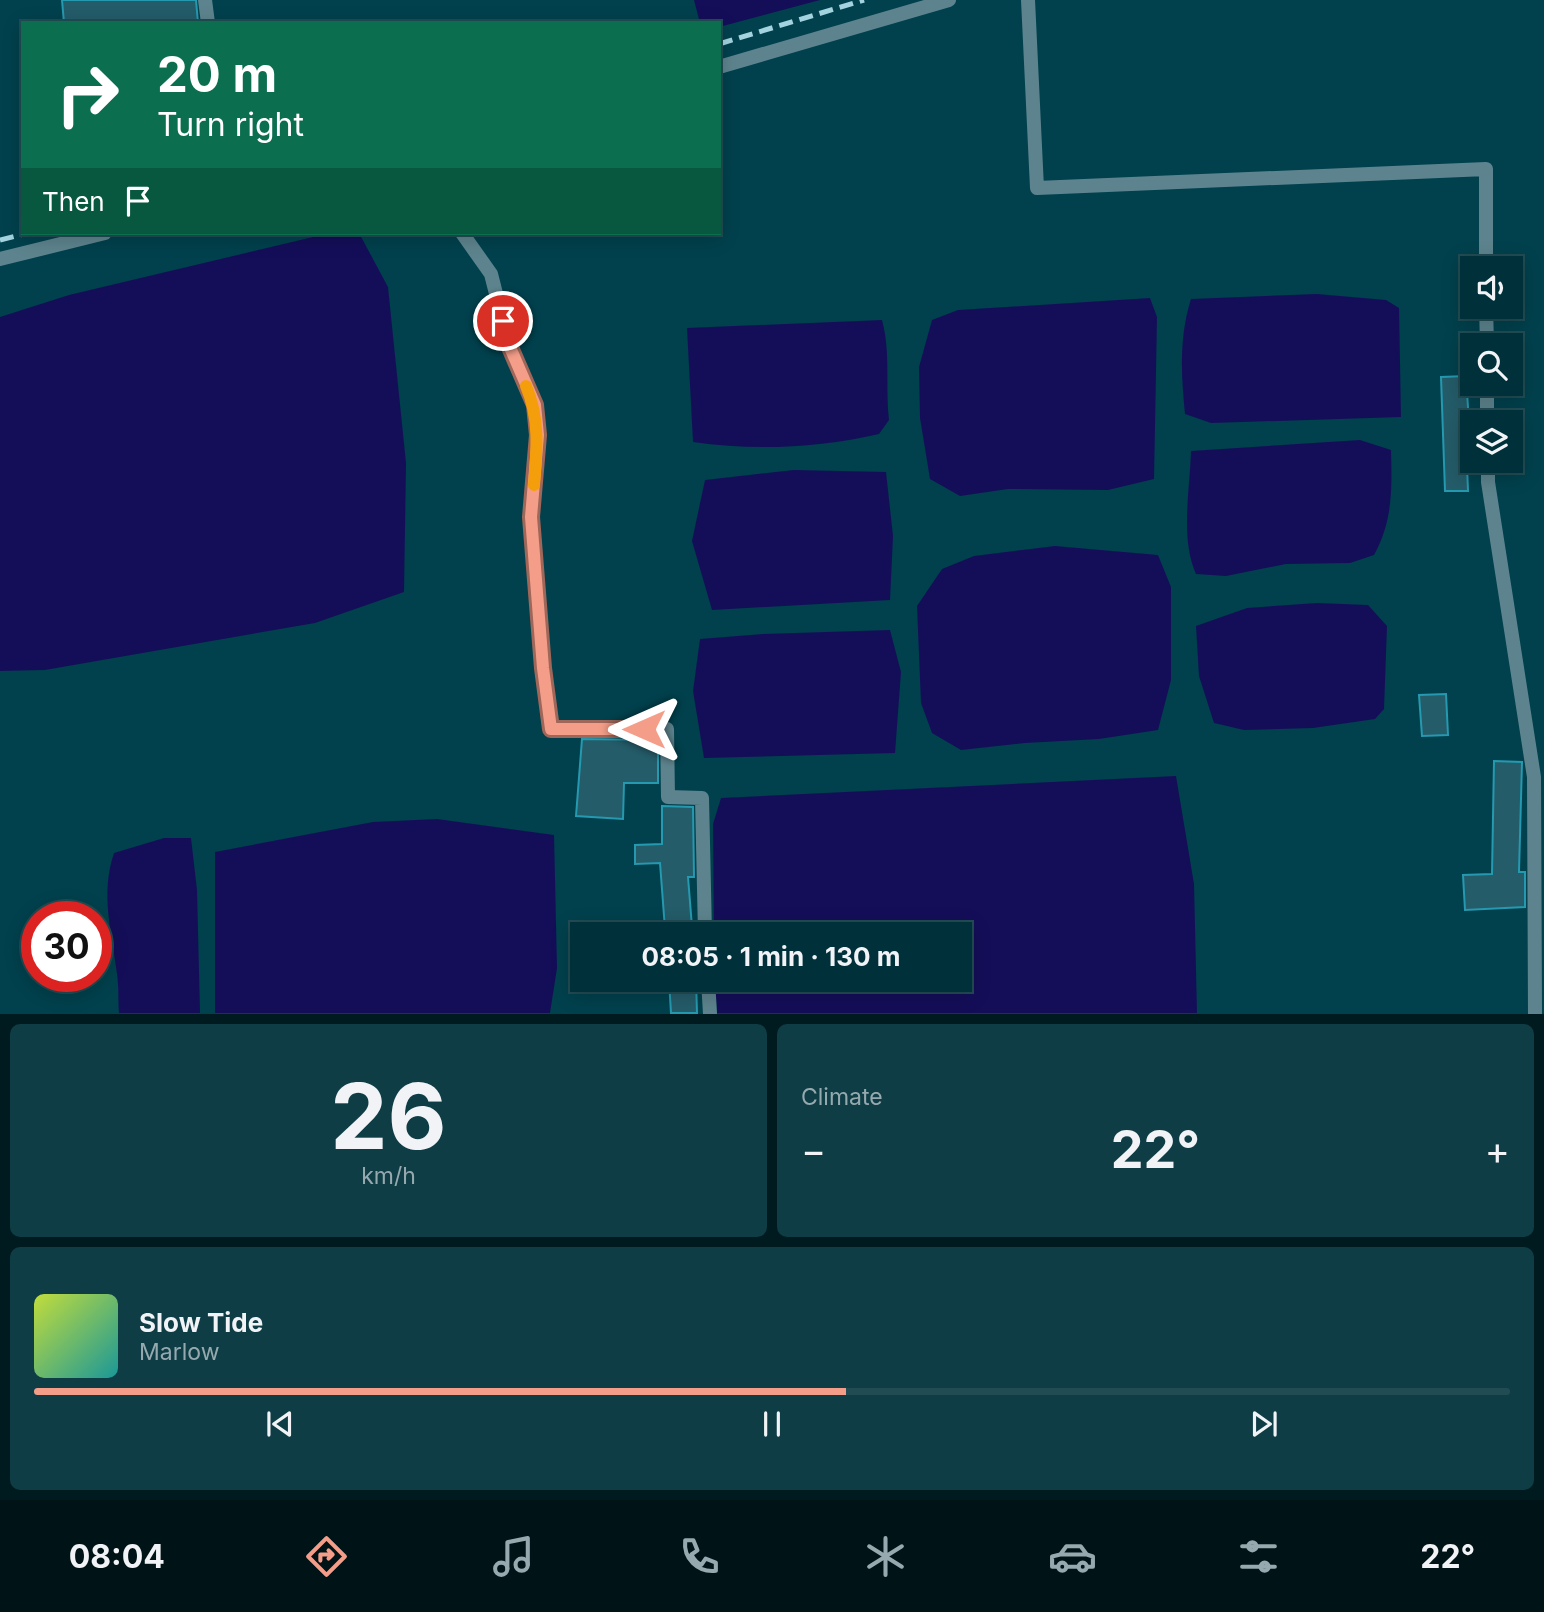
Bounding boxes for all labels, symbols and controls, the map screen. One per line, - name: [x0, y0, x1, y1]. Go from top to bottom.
- text: 20 m: [157, 45, 277, 104]
- icon: right: [42, 49, 133, 140]
- text: Turn right: [157, 105, 304, 144]
- icon: arrive: [119, 182, 157, 220]
- text: Then: [42, 186, 105, 217]
- map controls: [1460, 256, 1523, 473]
- button: sound: [1460, 256, 1523, 319]
- pin: [473, 291, 533, 351]
- icon: arrive: [484, 302, 522, 340]
- button: search: [1460, 333, 1523, 396]
- button: layers: [1460, 410, 1523, 473]
- position arrow: [607, 692, 681, 766]
- speed limit sign: 30: [21, 901, 112, 992]
- text: 08:05 · 1 min · 130 m: [641, 941, 901, 972]
- text: 26: [330, 1061, 447, 1171]
- text: Climate: [801, 1083, 883, 1111]
- text: 22°: [1111, 1118, 1200, 1181]
- text: −: [801, 1127, 826, 1173]
- text: +: [1485, 1127, 1510, 1173]
- text: km/h: [361, 1162, 416, 1190]
- text: Slow Tide: [139, 1307, 263, 1338]
- text: Marlow: [139, 1338, 219, 1366]
- icon: previous: [261, 1405, 299, 1443]
- icon: pause: [753, 1405, 791, 1443]
- icon: next: [1245, 1405, 1283, 1443]
- icon: directions: [302, 1532, 351, 1581]
- icon: music: [489, 1532, 538, 1581]
- icon: phone: [675, 1532, 724, 1581]
- icon: climate: [861, 1532, 910, 1581]
- icon: car: [1048, 1532, 1097, 1581]
- icon: filters: [1234, 1532, 1283, 1581]
- text: 08:04: [69, 1537, 165, 1576]
- text: 22°: [1420, 1537, 1475, 1576]

